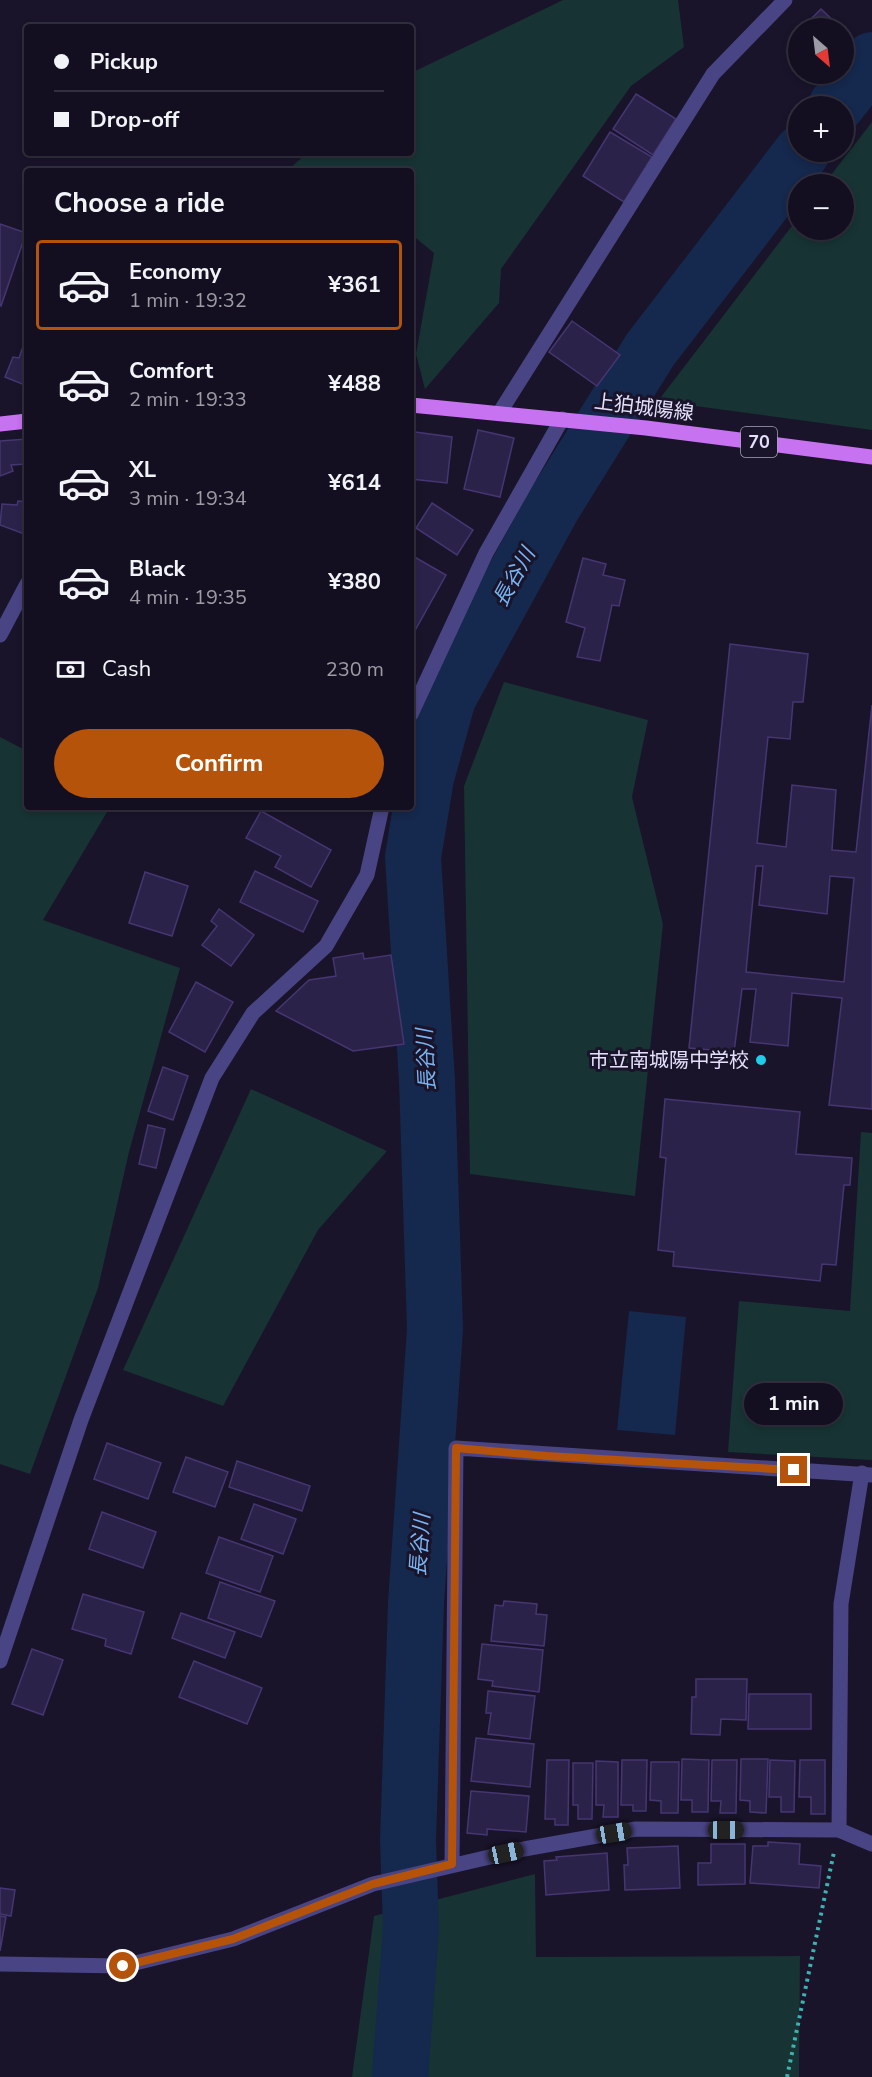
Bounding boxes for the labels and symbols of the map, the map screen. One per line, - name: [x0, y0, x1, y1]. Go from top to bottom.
- north arrow: [788, 18, 854, 84]
- street label: 上狛城陽線: [593, 388, 695, 427]
- road number: 70: [741, 427, 777, 457]
- water label: 長谷川: [486, 541, 542, 611]
- water label: 長谷川: [410, 1026, 442, 1092]
- place label: 市立南城陽中学校: [589, 1047, 749, 1074]
- marker: 市立南城陽中学校: [754, 1053, 768, 1067]
- callout: 1 min: [744, 1383, 844, 1425]
- route end: [780, 1456, 807, 1483]
- water label: 長谷川: [404, 1511, 436, 1577]
- car: [595, 1821, 633, 1845]
- car: [708, 1821, 744, 1839]
- car: [487, 1840, 525, 1866]
- route start: [109, 1952, 136, 1979]

